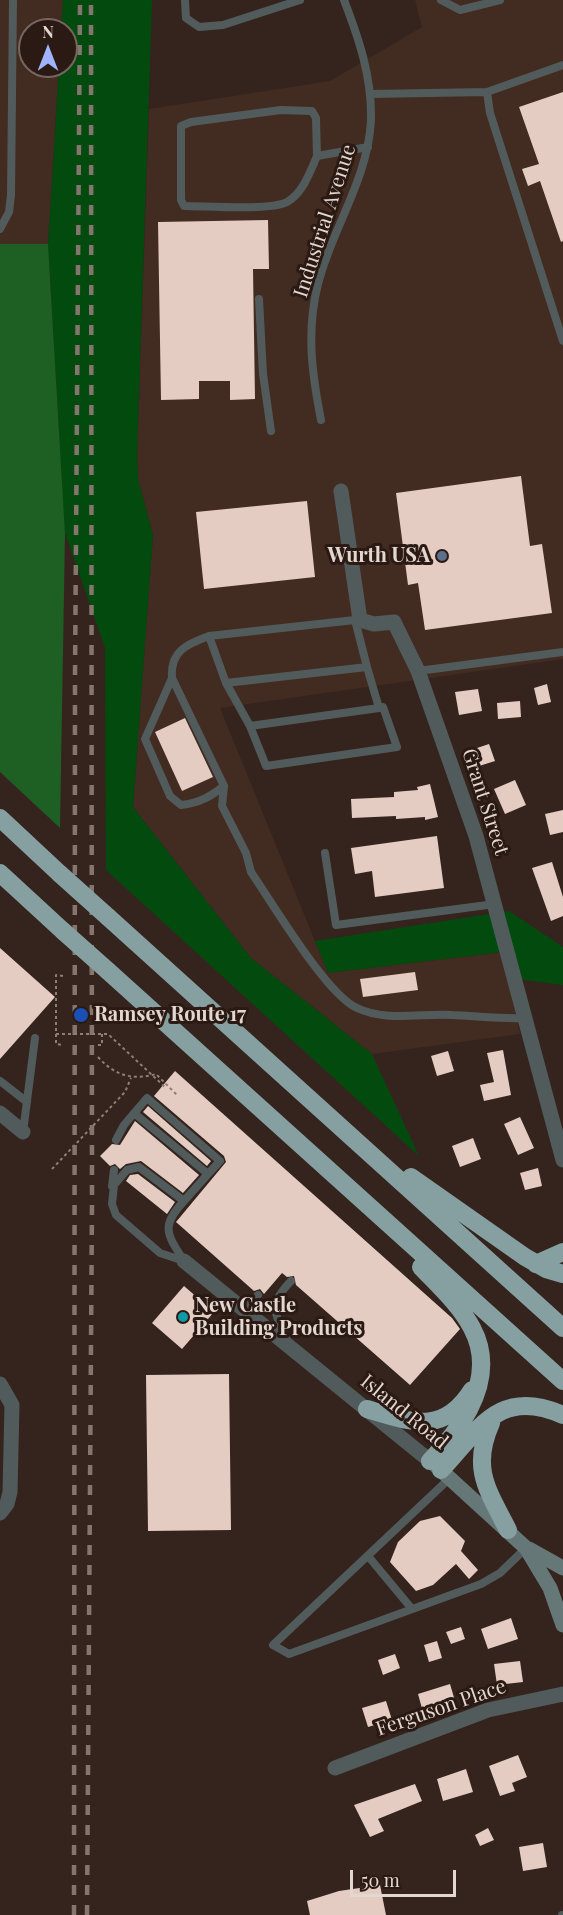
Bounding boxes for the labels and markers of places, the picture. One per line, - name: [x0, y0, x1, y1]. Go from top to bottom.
- place label: Wurth USA: [328, 544, 430, 568]
- marker: Wurth USA: [435, 549, 449, 563]
- place label: Ramsey Route 17: [94, 1003, 246, 1027]
- marker: Ramsey Route 17: [72, 1006, 90, 1024]
- place label: New Castle Building Products: [195, 1294, 362, 1341]
- marker: New Castle Building Products: [176, 1310, 190, 1324]

